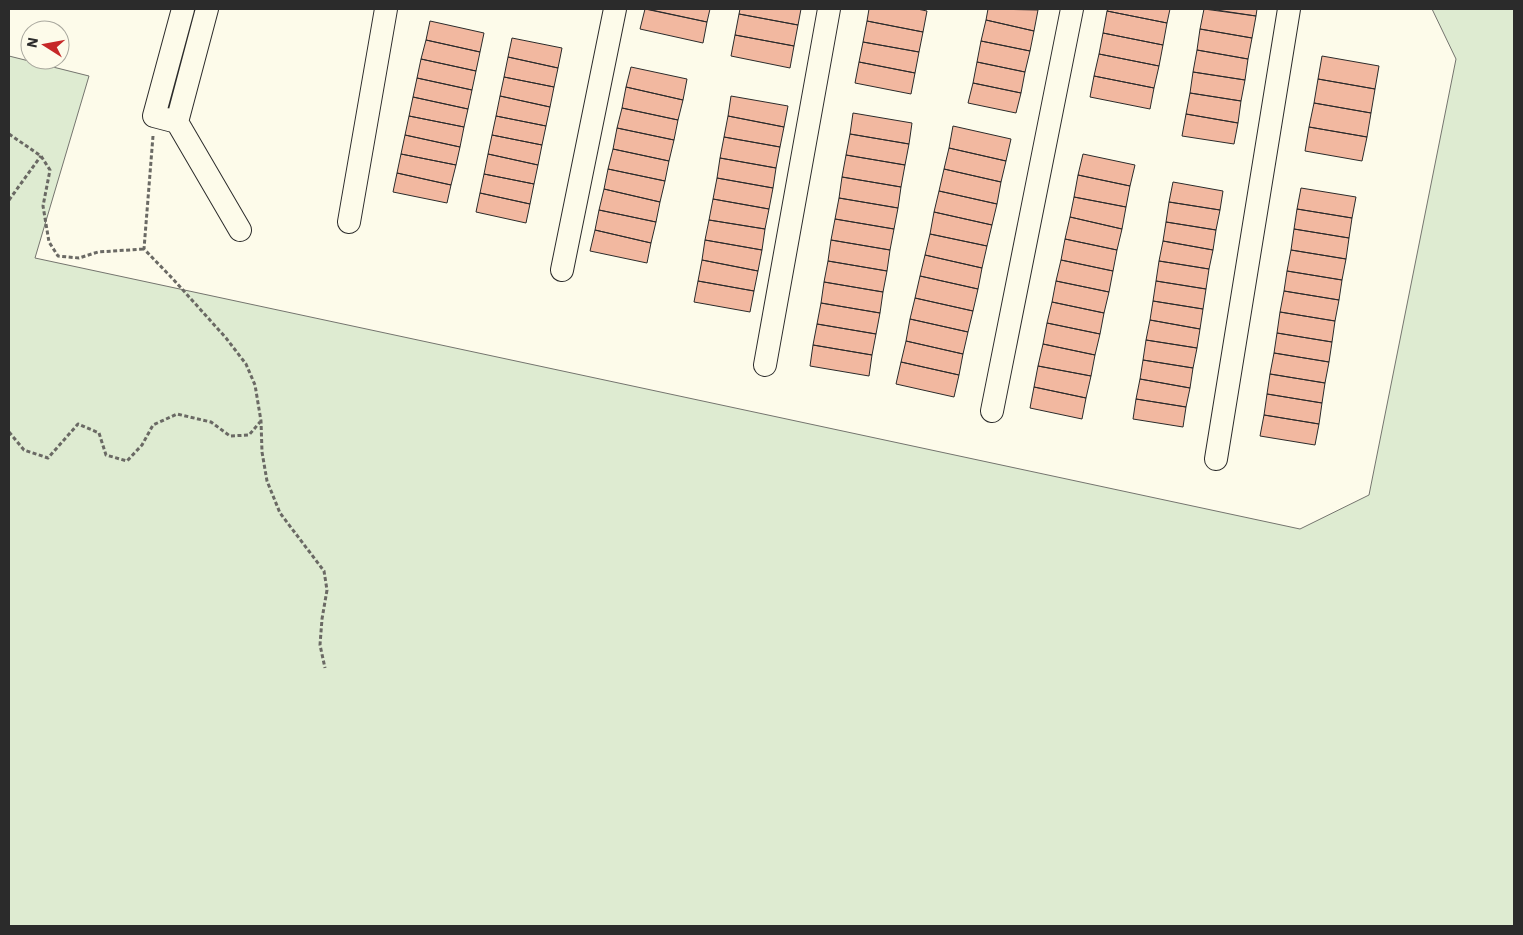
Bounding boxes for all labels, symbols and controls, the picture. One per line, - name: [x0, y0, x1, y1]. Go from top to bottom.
- north arrow: [20, 20, 70, 70]
- text: N: [22, 36, 42, 49]

